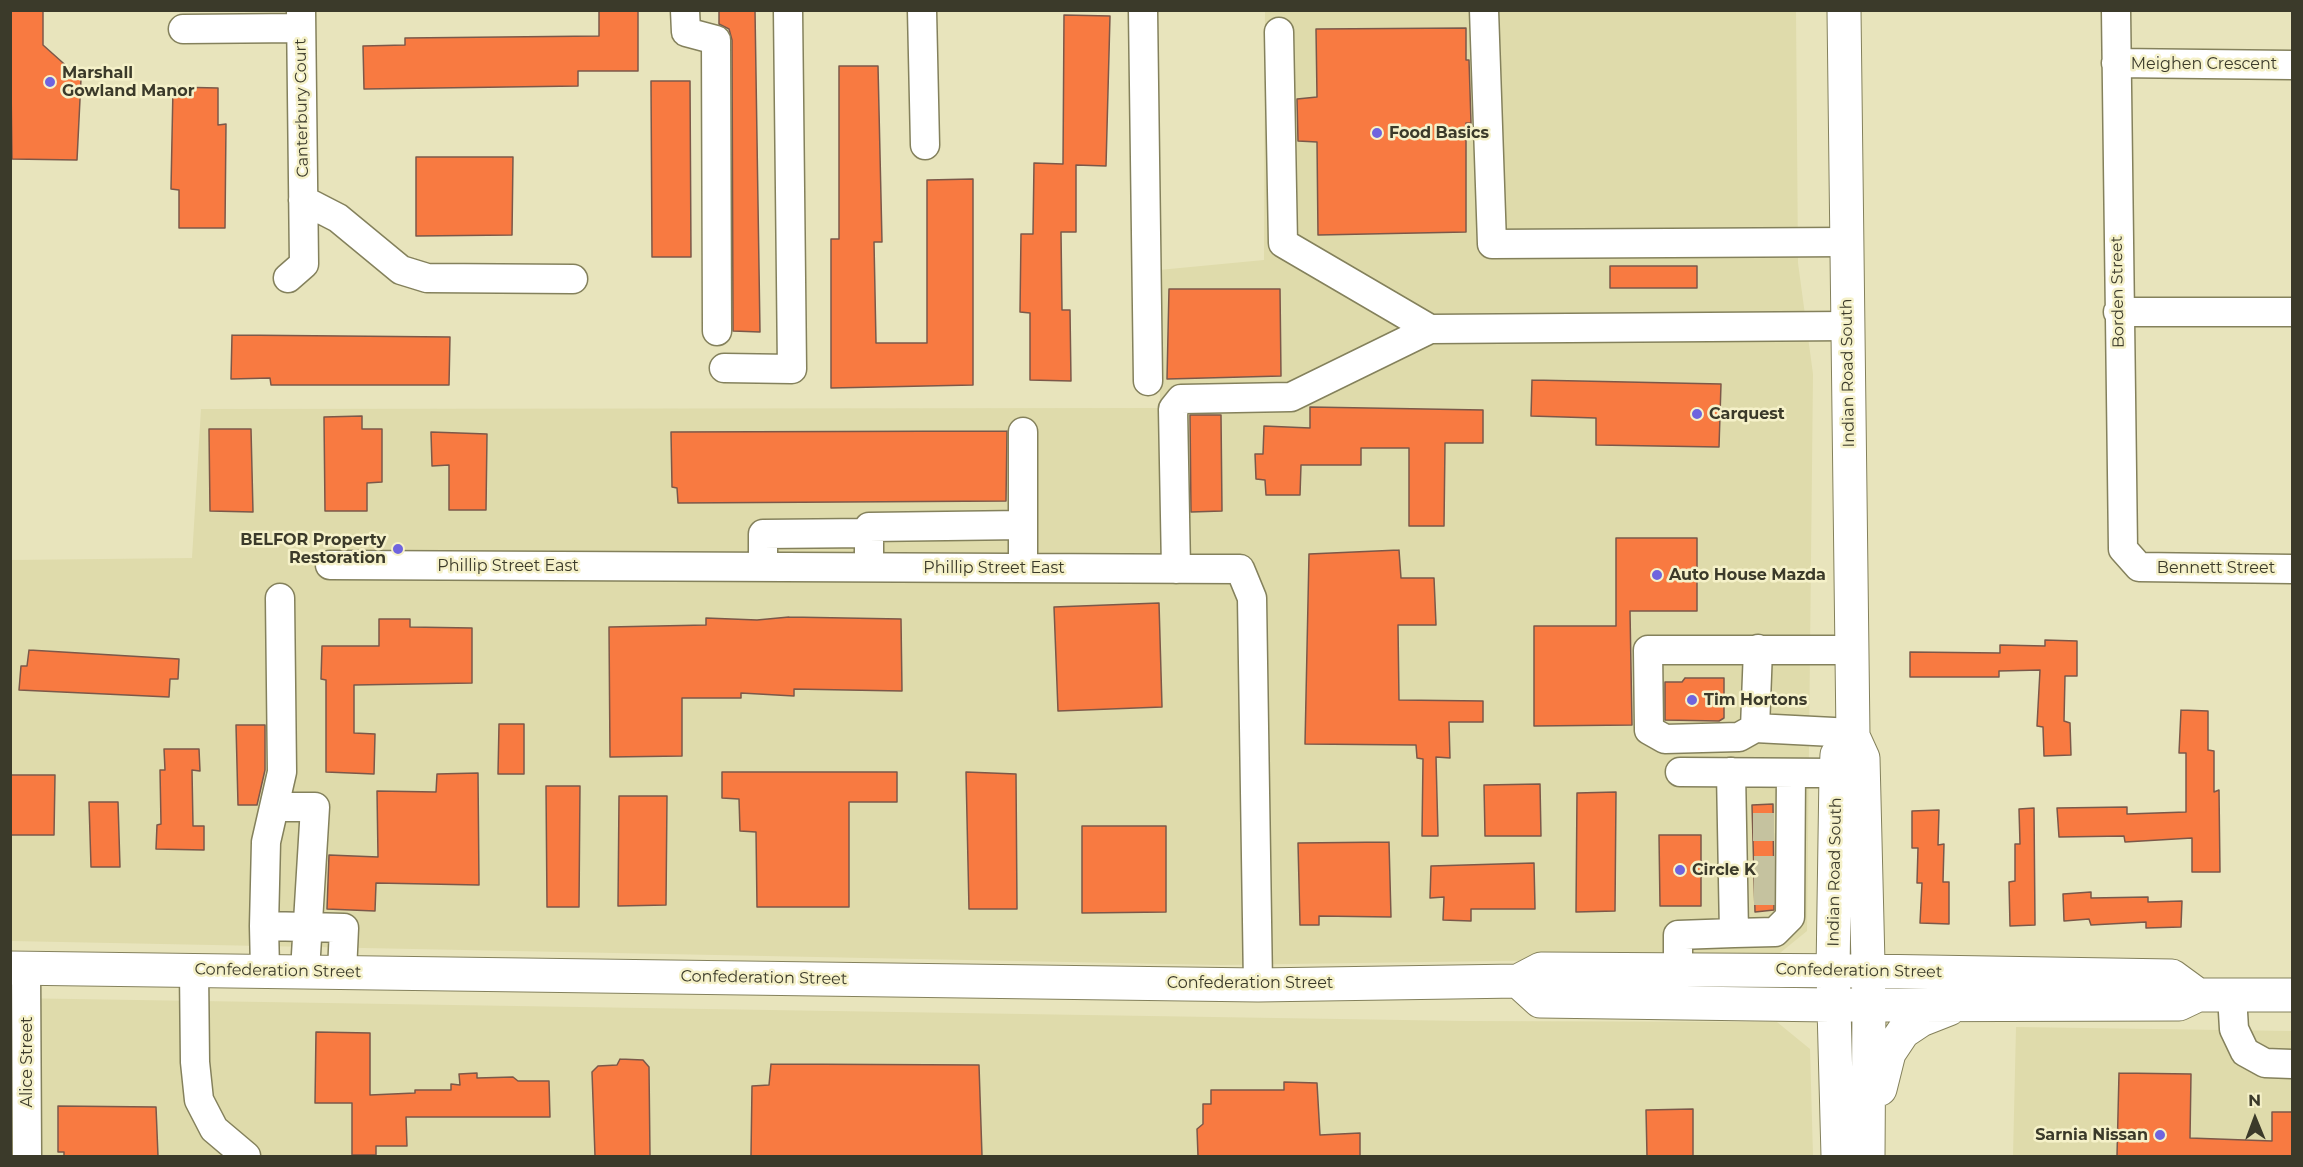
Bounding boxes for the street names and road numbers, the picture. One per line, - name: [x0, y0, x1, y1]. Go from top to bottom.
- street label: Canterbury Court: [291, 38, 313, 178]
- street label: Meighen Crescent: [2131, 54, 2277, 74]
- street label: Borden Street: [2107, 236, 2129, 348]
- street label: Indian Road South: [1837, 298, 1859, 448]
- street label: Phillip Street East: [437, 556, 579, 576]
- street label: Phillip Street East: [923, 558, 1065, 578]
- street label: Bennett Street: [2157, 558, 2275, 578]
- street label: Indian Road South: [1824, 797, 1846, 947]
- street label: Confederation Street: [194, 960, 362, 982]
- street label: Confederation Street: [1775, 960, 1943, 982]
- street label: Confederation Street: [680, 967, 848, 989]
- street label: Confederation Street: [1167, 973, 1333, 993]
- street label: Alice Street: [17, 1016, 37, 1108]

